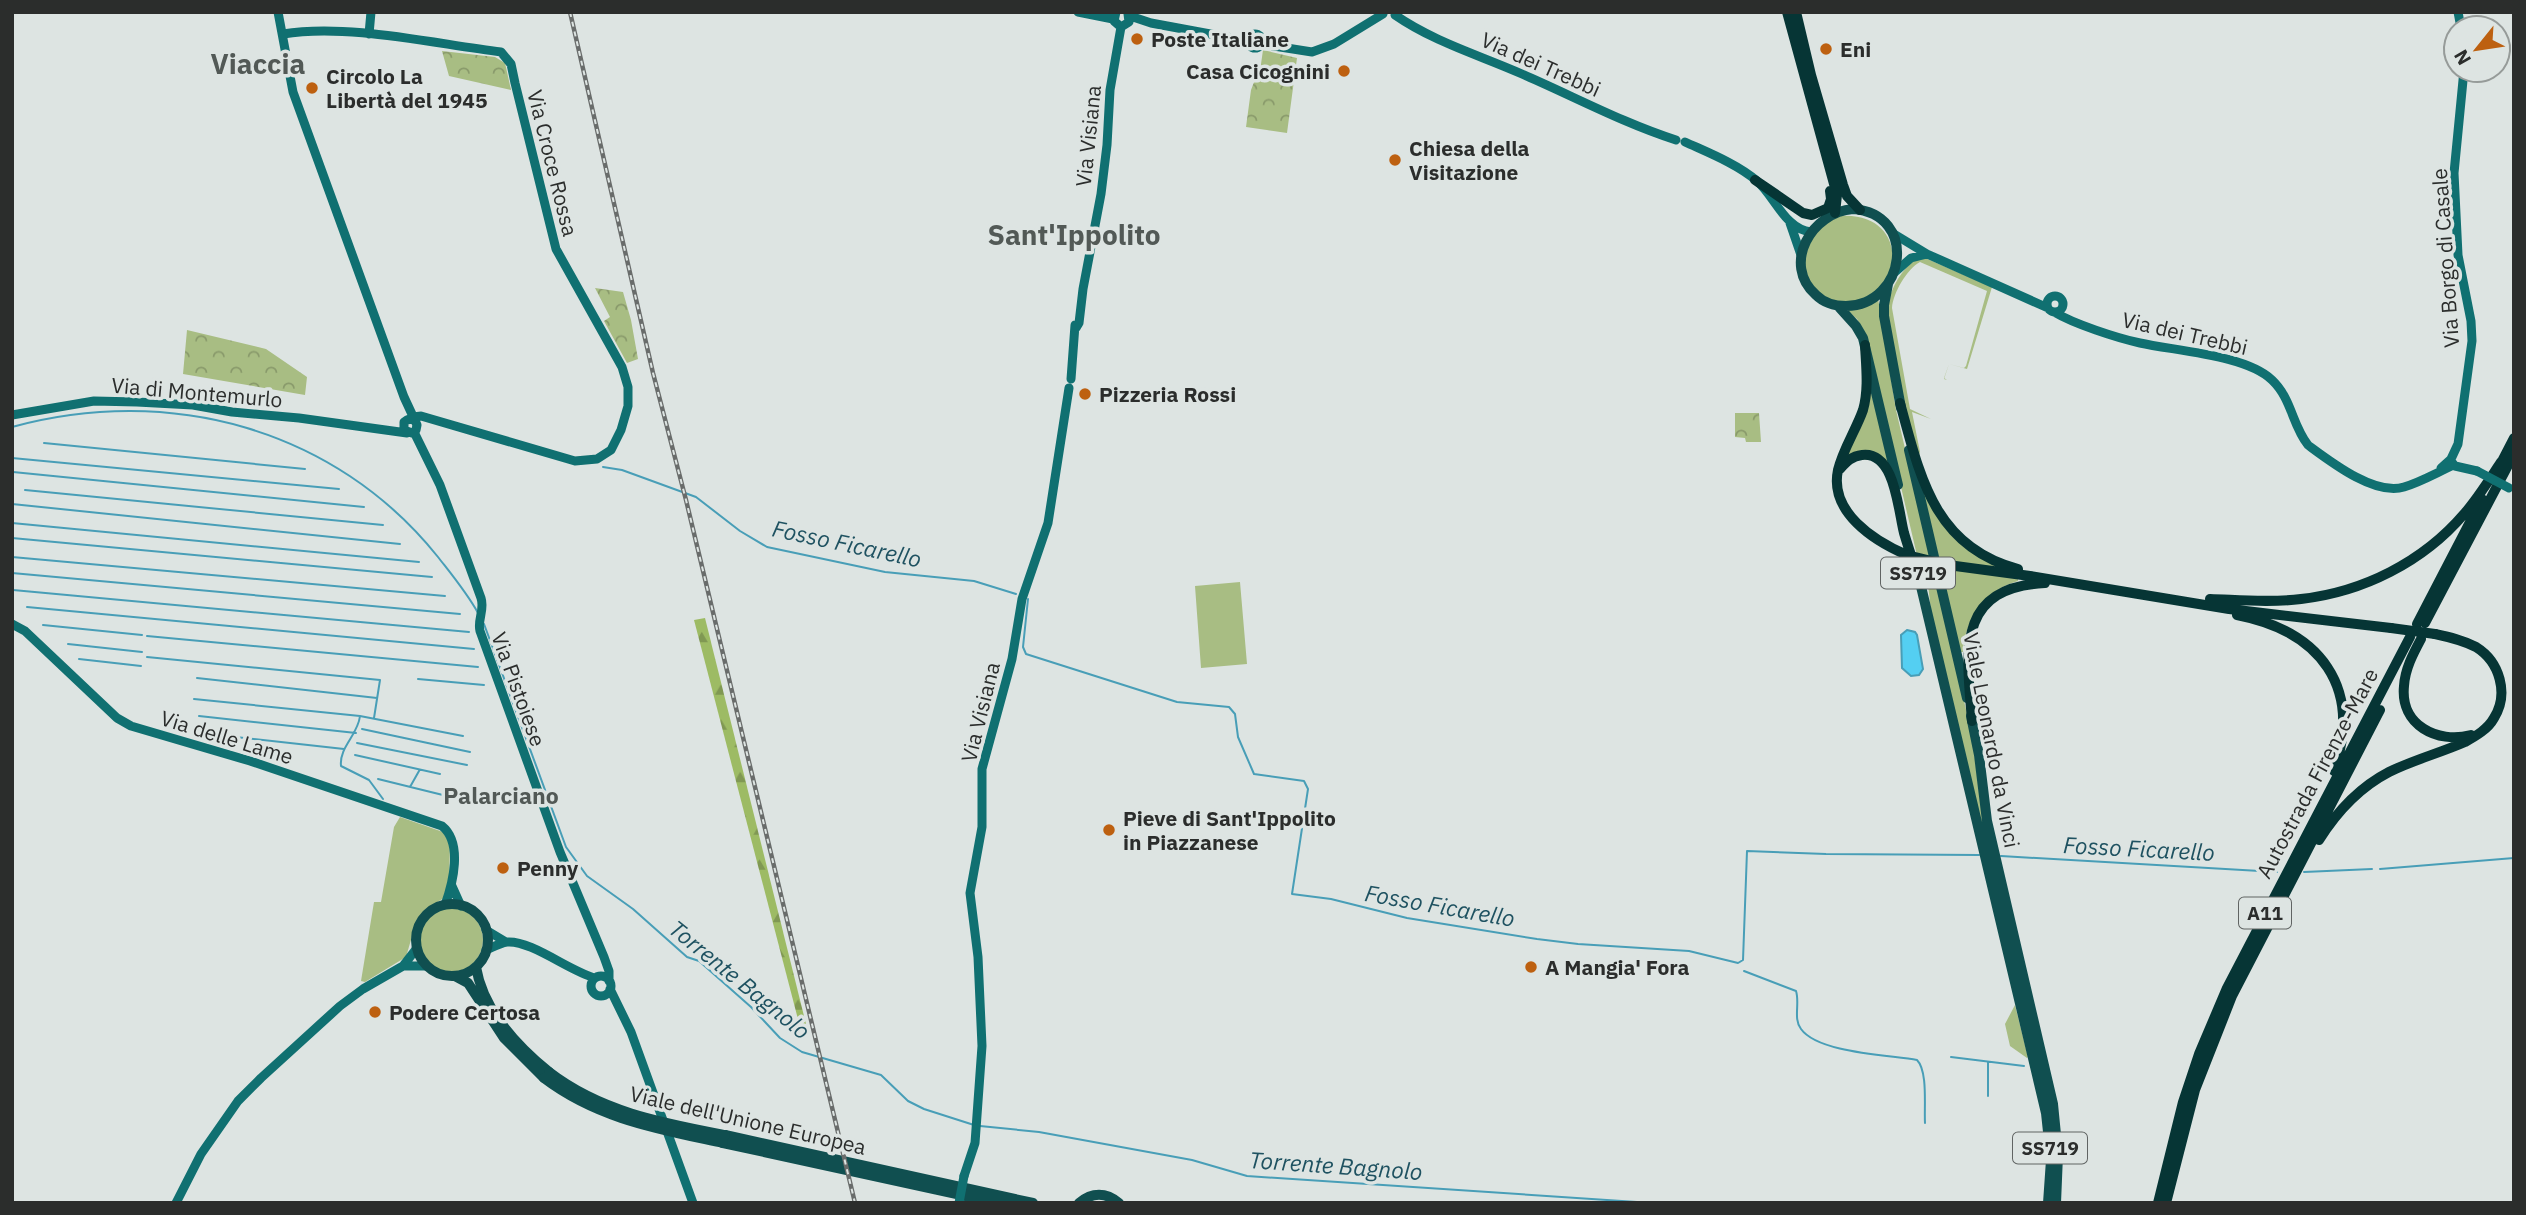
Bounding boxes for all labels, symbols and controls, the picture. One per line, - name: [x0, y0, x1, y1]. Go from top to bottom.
- north arrow: [2442, 14, 2512, 84]
- place label: Poste Italiane: [1151, 25, 1289, 53]
- street label: Via dei Trebbi: [1477, 25, 1605, 103]
- marker: Poste Italiane: [1129, 31, 1145, 47]
- place label: Eni: [1840, 35, 1871, 63]
- marker: Eni: [1818, 41, 1834, 57]
- district label: Viaccia: [211, 45, 306, 82]
- text: N: [2448, 46, 2476, 69]
- place label: Casa Cicognini: [1186, 57, 1330, 85]
- place label: Circolo La Libertà del 1945: [326, 62, 488, 114]
- marker: Casa Cicognini: [1336, 63, 1352, 79]
- marker: Circolo La Libertà del 1945: [304, 80, 320, 96]
- street label: Via Visiana: [1069, 84, 1107, 188]
- street label: Via Croce Rossa: [521, 87, 585, 239]
- place label: Chiesa della Visitazione: [1409, 134, 1530, 186]
- marker: Chiesa della Visitazione: [1387, 152, 1403, 168]
- street label: Via Borgo di Casale: [2425, 167, 2465, 349]
- district label: Sant'Ippolito: [987, 216, 1161, 253]
- street label: Via dei Trebbi: [2120, 305, 2250, 361]
- street label: Via di Montemurlo: [110, 371, 284, 413]
- place label: Pizzeria Rossi: [1099, 380, 1236, 408]
- marker: Pizzeria Rossi: [1077, 386, 1093, 402]
- water label: Fosso Ficarello: [770, 513, 924, 573]
- road number: SS719: [1881, 558, 1955, 588]
- street label: Via Pistoiese: [485, 628, 553, 750]
- street label: Viale Leonardo da Vinci: [1957, 630, 2027, 850]
- street label: Via Visiana: [954, 659, 1006, 765]
- street label: Autostrada Firenze-Mare: [2250, 663, 2384, 883]
- street label: Via delle Lame: [157, 704, 297, 770]
- district label: Palarciano: [443, 780, 559, 810]
- place label: Pieve di Sant'Ippolito in Piazzanese: [1123, 804, 1336, 856]
- marker: Pieve di Sant'Ippolito in Piazzanese: [1101, 822, 1117, 838]
- water label: Fosso Ficarello: [2062, 829, 2216, 867]
- place label: Penny: [517, 854, 579, 882]
- marker: Penny: [495, 860, 511, 876]
- water label: Fosso Ficarello: [1363, 877, 1517, 933]
- road number: A11: [2239, 897, 2291, 928]
- water label: Torrente Bagnolo: [663, 913, 817, 1045]
- place label: A Mangia' Fora: [1545, 953, 1689, 981]
- marker: A Mangia' Fora: [1523, 959, 1539, 975]
- place label: Podere Certosa: [389, 998, 540, 1026]
- marker: Podere Certosa: [367, 1004, 383, 1020]
- street label: Viale dell'Unione Europea: [627, 1079, 869, 1161]
- road number: SS719: [2013, 1132, 2087, 1164]
- water label: Torrente Bagnolo: [1248, 1144, 1424, 1186]

